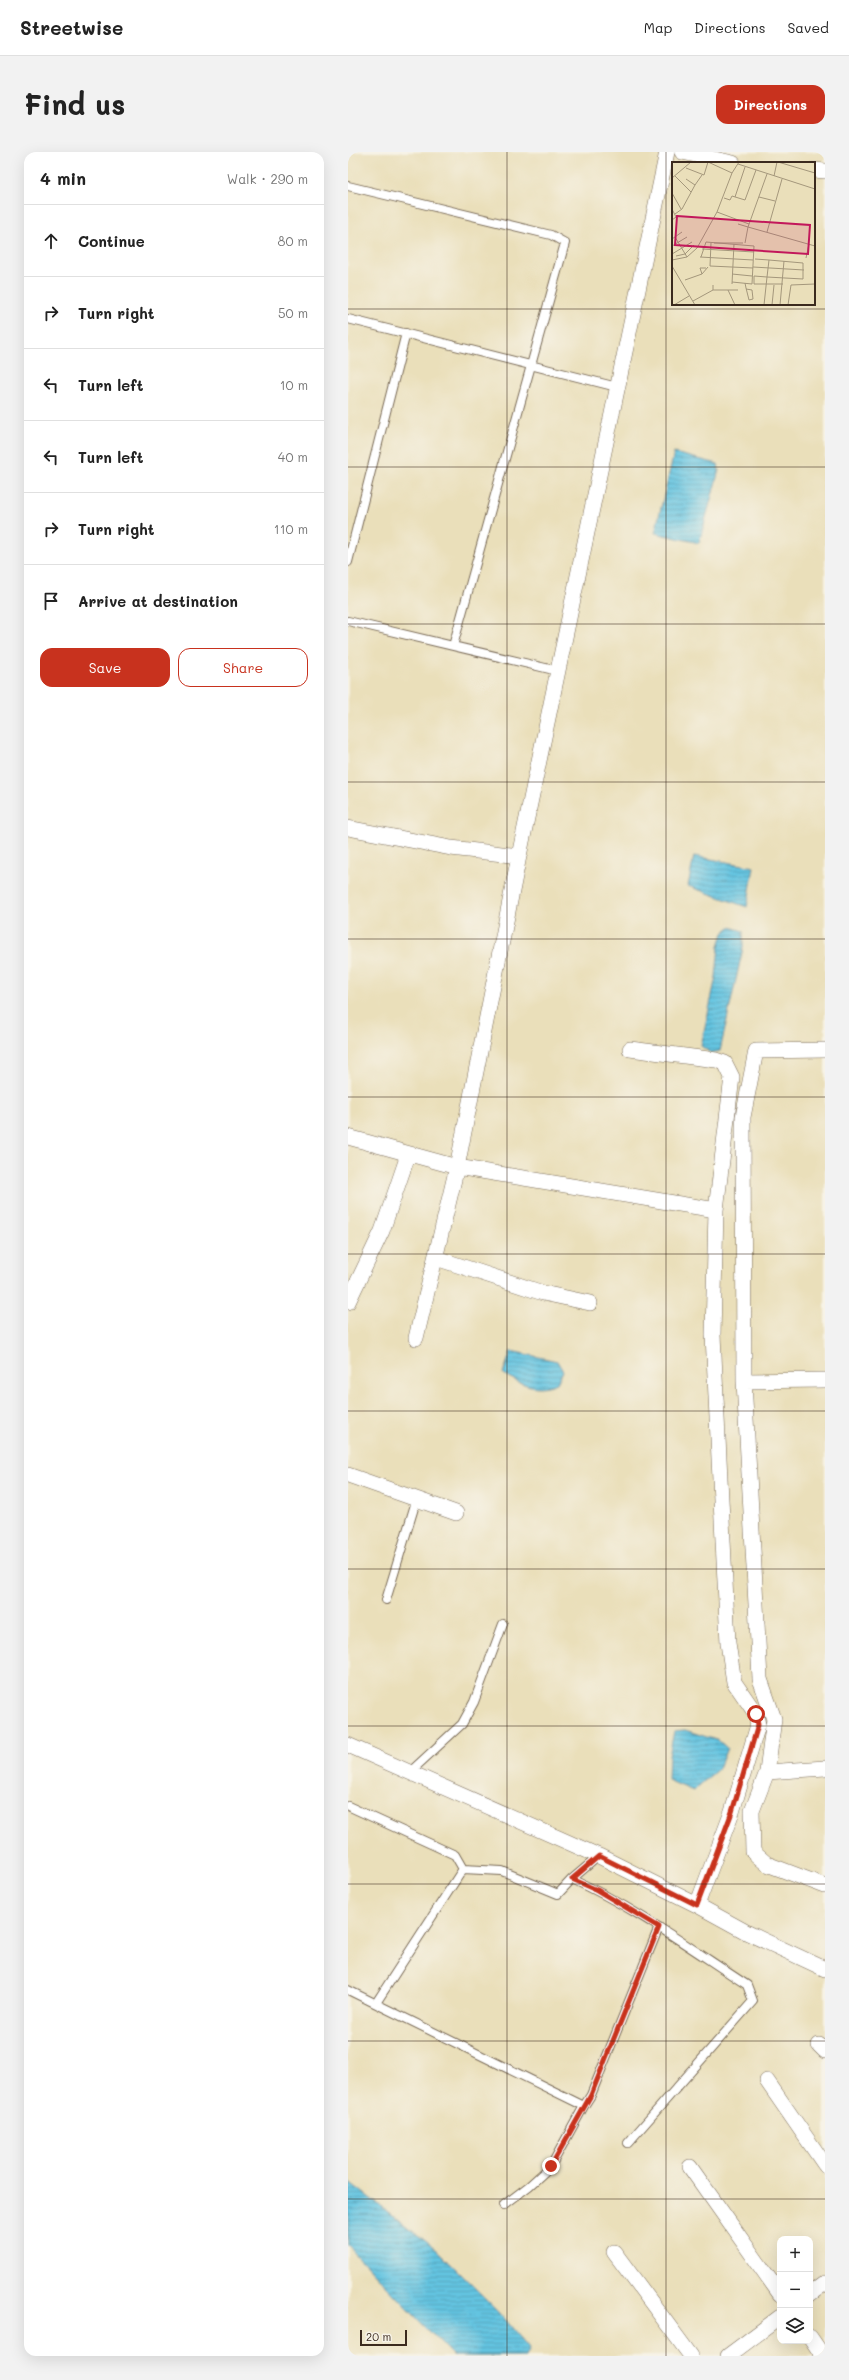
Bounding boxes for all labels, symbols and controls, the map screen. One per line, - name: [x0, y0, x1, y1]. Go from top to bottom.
- text: Streetwise: [20, 15, 123, 40]
- text: Map: [644, 18, 672, 37]
- text: Directions: [694, 18, 765, 37]
- text: Saved: [787, 18, 829, 37]
- button: Directions: [716, 85, 825, 124]
- text: Find us: [24, 86, 125, 122]
- inset map: [672, 162, 815, 305]
- text: 4 min: [40, 167, 86, 189]
- text: Walk · 290 m: [227, 170, 308, 187]
- icon: ahead: [40, 230, 62, 252]
- text: Continue: [78, 231, 145, 251]
- text: 80 m: [278, 232, 308, 249]
- icon: right: [40, 302, 62, 324]
- text: Turn right: [78, 303, 155, 323]
- text: 50 m: [278, 304, 308, 321]
- icon: left: [40, 374, 62, 396]
- text: Turn left: [78, 375, 143, 395]
- text: 10 m: [280, 376, 308, 393]
- icon: left: [40, 446, 62, 468]
- text: Turn left: [78, 447, 143, 467]
- text: 40 m: [278, 448, 308, 465]
- icon: right: [40, 518, 62, 540]
- text: Turn right: [78, 519, 155, 539]
- text: 110 m: [274, 520, 308, 537]
- icon: arrive: [40, 590, 62, 612]
- text: Arrive at destination: [78, 591, 238, 611]
- button: Save: [40, 648, 170, 687]
- button: Share: [178, 648, 308, 687]
- route start: [747, 1705, 765, 1723]
- route end: [542, 2157, 560, 2175]
- map controls: [777, 2236, 813, 2344]
- button: +: [777, 2236, 813, 2272]
- button: −: [777, 2272, 813, 2308]
- button: layers: [777, 2308, 813, 2344]
- scale bar: [360, 2328, 407, 2347]
- text: 20 m: [366, 2329, 391, 2344]

